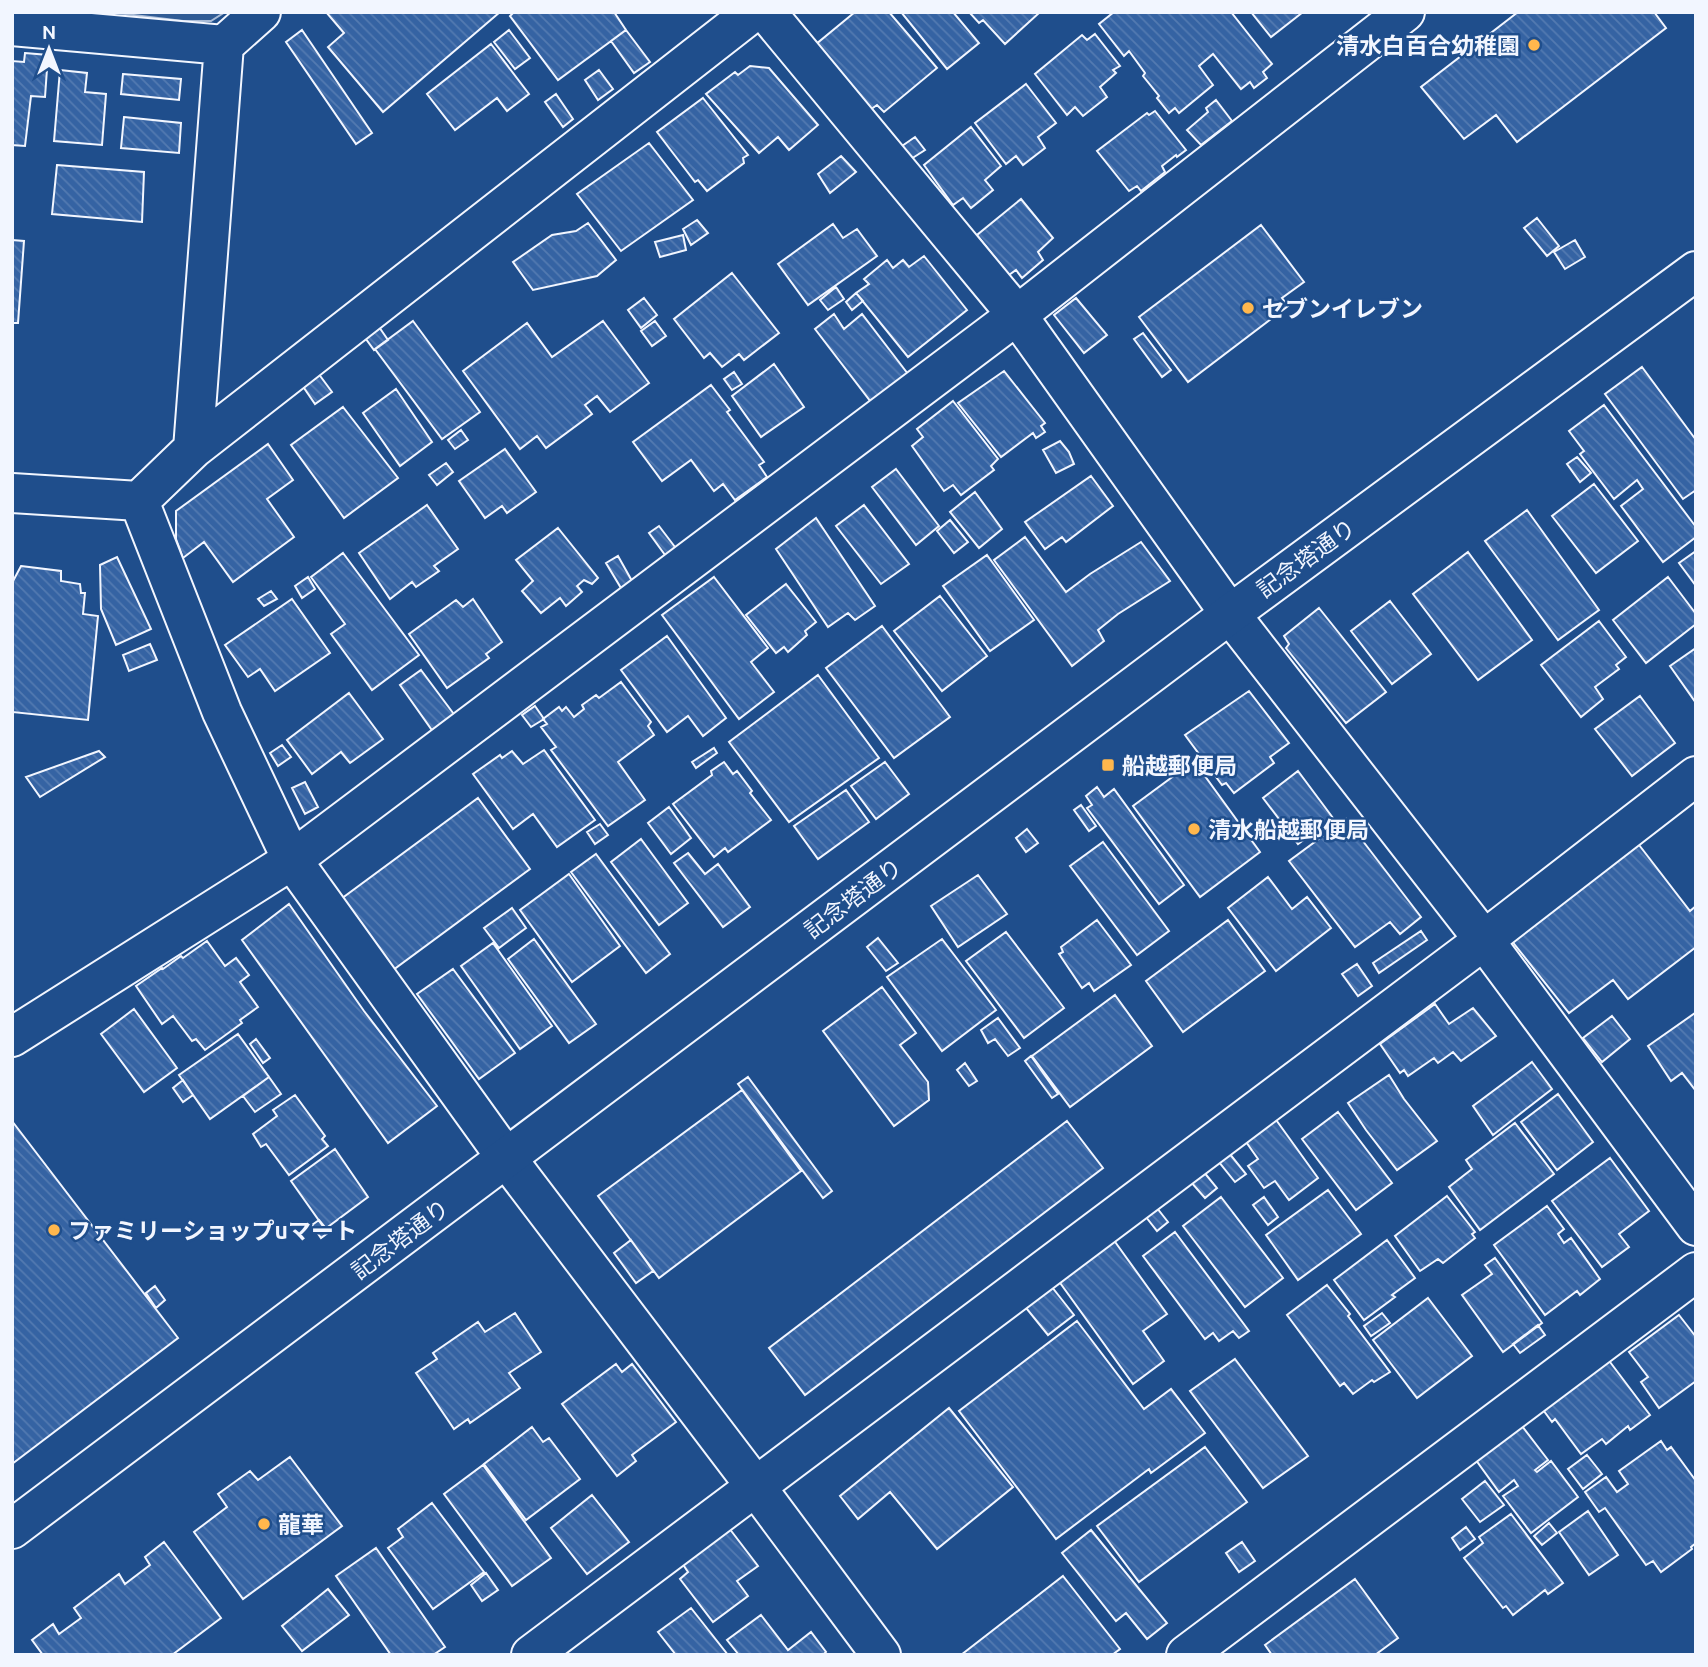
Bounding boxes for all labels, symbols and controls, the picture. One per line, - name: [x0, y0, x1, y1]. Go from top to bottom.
- north arrow: [14, 14, 84, 84]
- text: N: [42, 21, 56, 43]
- place label: 清水白百合幼稚園: [1336, 33, 1520, 58]
- marker: 清水白百合幼稚園: [1526, 37, 1542, 53]
- place label: セブンイレブン: [1262, 296, 1423, 321]
- marker: セブンイレブン: [1240, 300, 1256, 316]
- street label: 記念塔通り: [1252, 514, 1360, 602]
- place label: 船越郵便局: [1122, 753, 1237, 778]
- marker: 船越郵便局: [1100, 757, 1116, 773]
- place label: 清水船越郵便局: [1208, 817, 1369, 842]
- marker: 清水船越郵便局: [1186, 821, 1202, 837]
- street label: 記念塔通り: [800, 853, 906, 943]
- street label: 記念塔通り: [347, 1194, 453, 1284]
- place label: ファミリーショップuマート: [68, 1218, 357, 1243]
- marker: ファミリーショップuマート: [46, 1222, 62, 1238]
- place label: 龍華: [278, 1512, 324, 1537]
- marker: 龍華: [256, 1516, 272, 1532]

